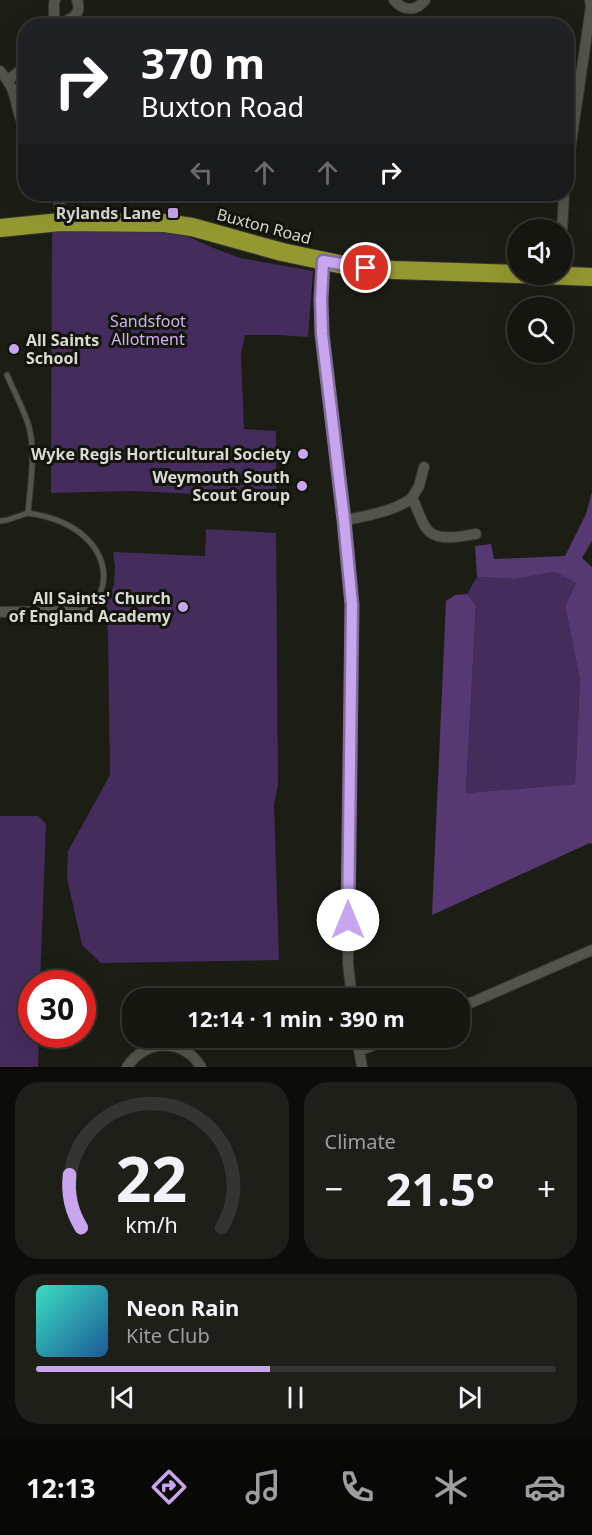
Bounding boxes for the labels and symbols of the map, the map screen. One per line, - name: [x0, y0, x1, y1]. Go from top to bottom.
- place label: Rylands Lane: [56, 202, 161, 224]
- street label: Buxton Road: [214, 203, 314, 249]
- marker: Rylands Lane: [166, 206, 180, 220]
- pin: [340, 242, 391, 293]
- park label: Sandsfoot Allotment: [110, 310, 186, 350]
- place label: All Saints School: [26, 329, 99, 369]
- marker: All Saints School: [7, 342, 21, 356]
- place label: Wyke Regis Horticultural Society: [31, 443, 292, 465]
- marker: Wyke Regis Horticultural Society: [296, 447, 310, 461]
- place label: Weymouth South Scout Group: [152, 466, 290, 506]
- marker: Weymouth South Scout Group: [295, 479, 309, 493]
- place label: All Saints' Church of England Academy: [9, 587, 172, 627]
- marker: All Saints' Church of England Academy: [176, 600, 190, 614]
- position arrow: [316, 888, 380, 952]
- speed limit sign: 30: [18, 970, 96, 1048]

